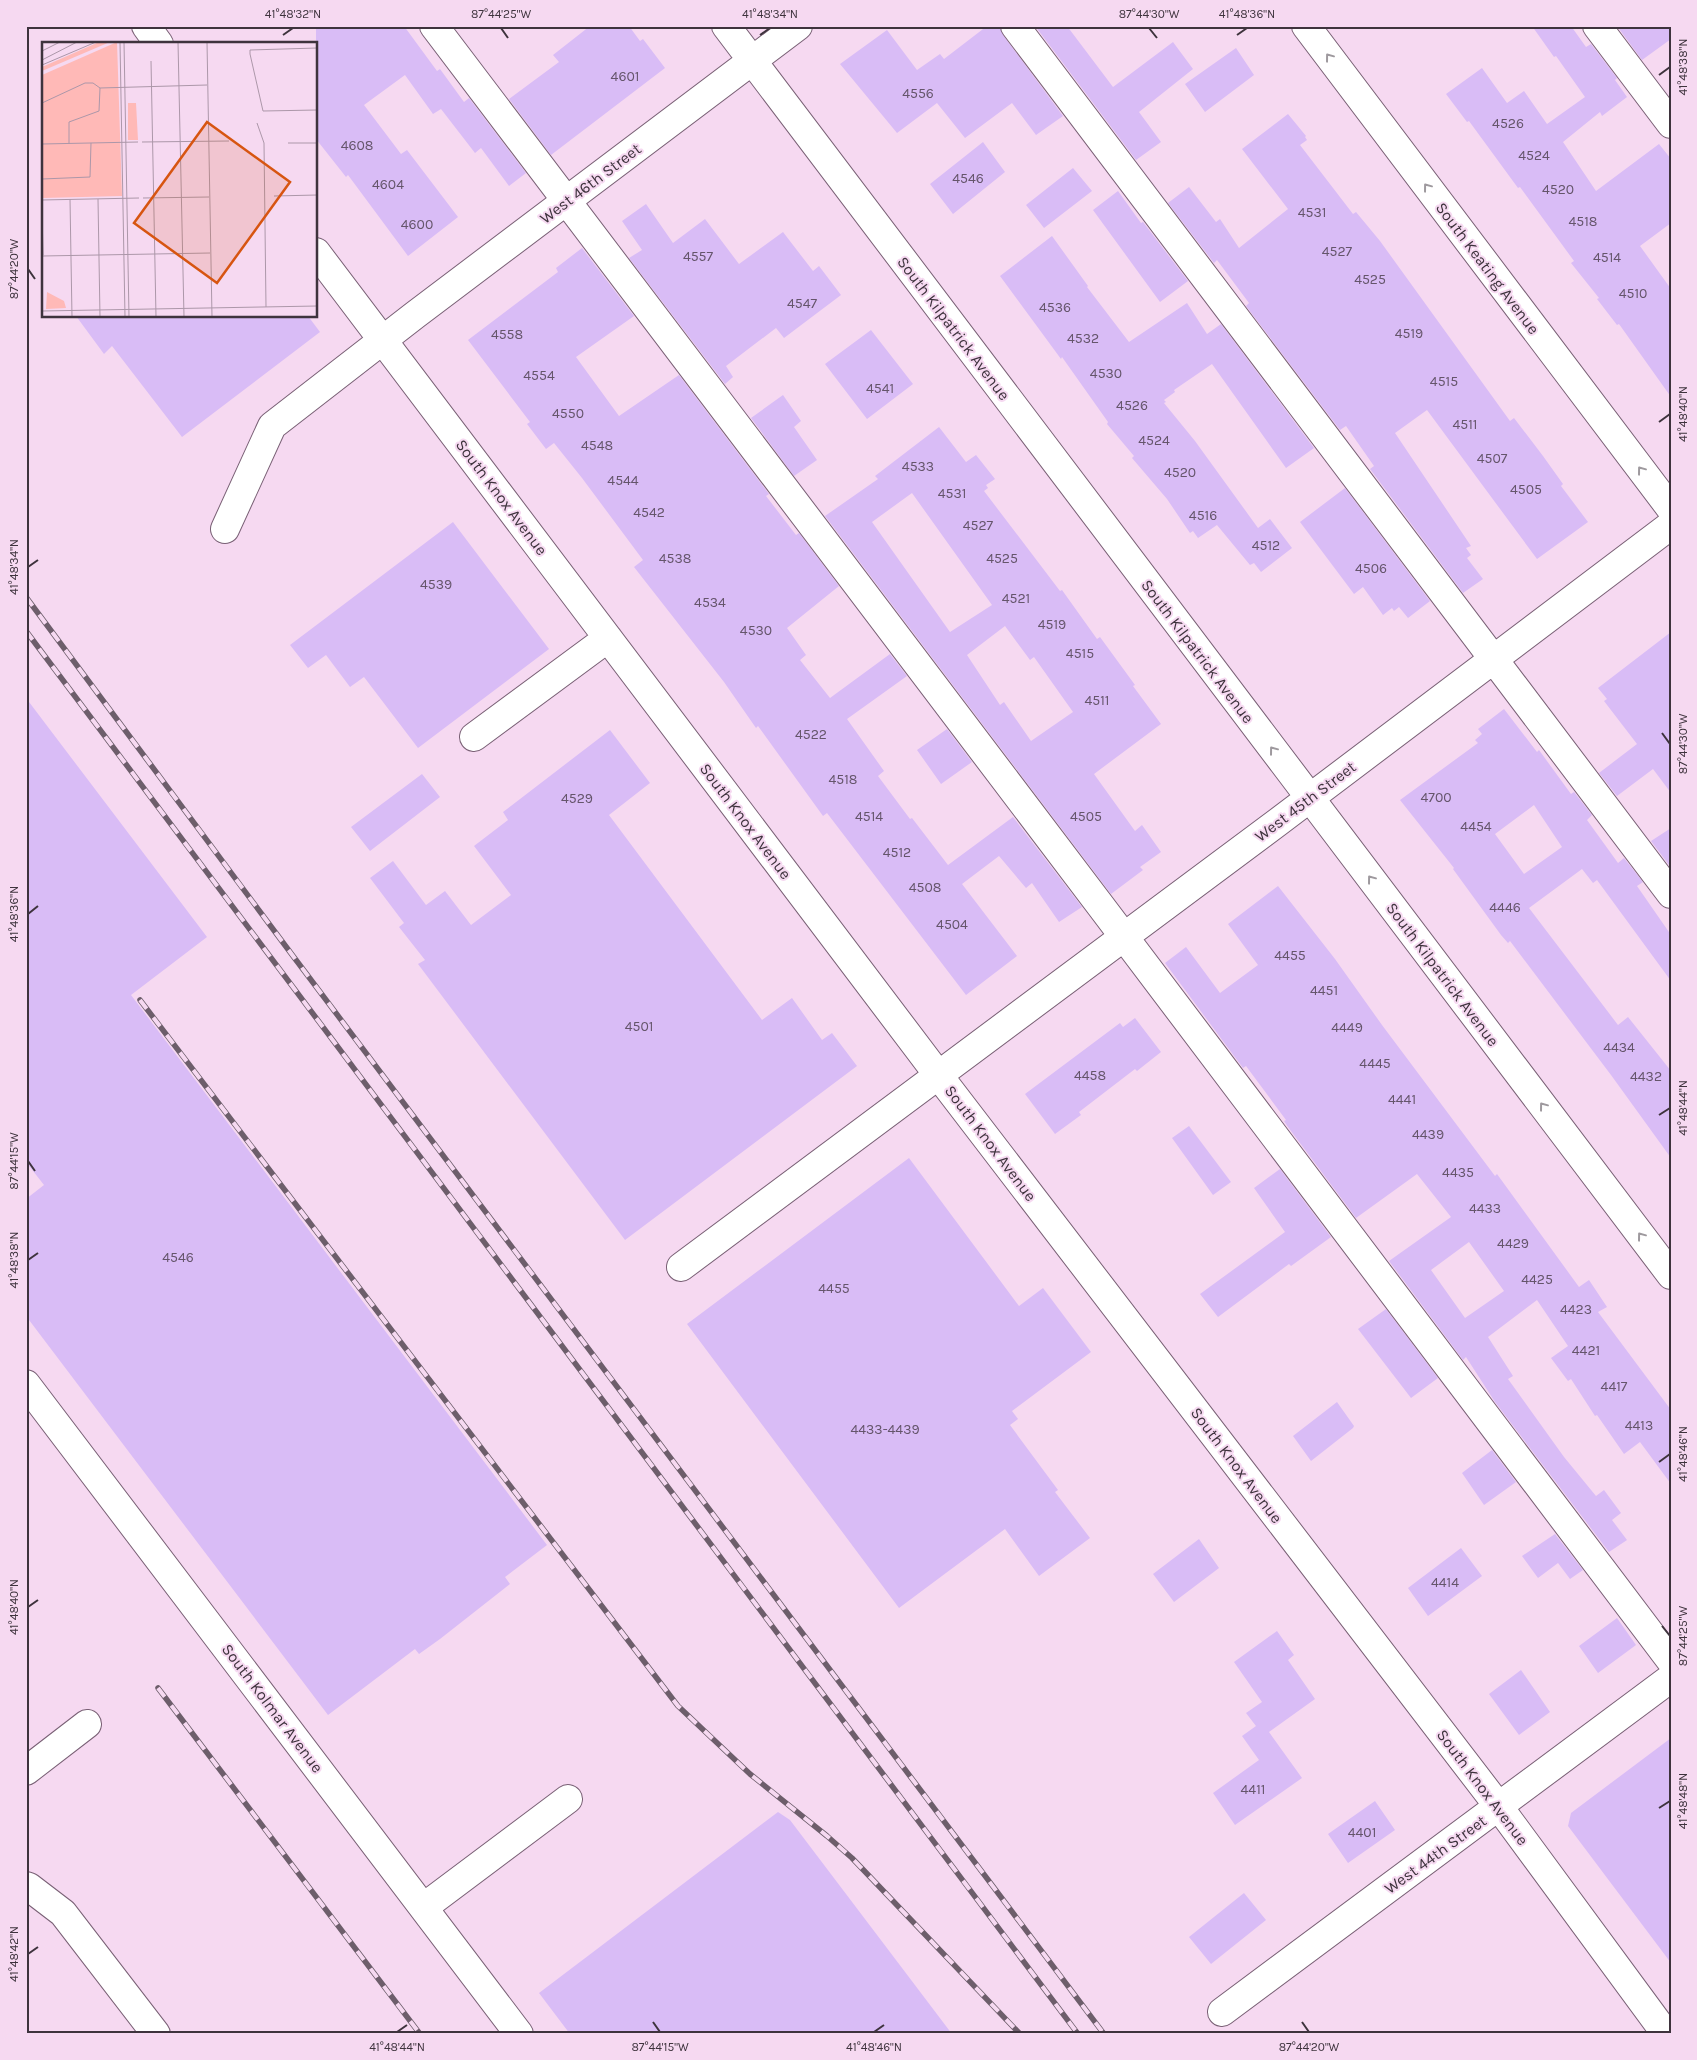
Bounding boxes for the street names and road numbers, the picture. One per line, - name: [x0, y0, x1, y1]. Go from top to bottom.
- street label: West 46th Street: [536, 139, 645, 228]
- street label: South Keating Avenue: [1432, 199, 1543, 338]
- street label: South Kilpatrick Avenue: [893, 253, 1014, 404]
- street label: South Knox Avenue: [452, 436, 551, 559]
- street label: South Kilpatrick Avenue: [1137, 576, 1258, 727]
- street label: West 45th Street: [1251, 757, 1360, 846]
- street label: South Knox Avenue: [696, 760, 795, 883]
- street label: South Kilpatrick Avenue: [1382, 899, 1503, 1050]
- street label: South Knox Avenue: [941, 1082, 1040, 1205]
- street label: South Knox Avenue: [1187, 1404, 1286, 1527]
- street label: South Kolmar Avenue: [218, 1640, 327, 1777]
- street label: South Knox Avenue: [1433, 1726, 1532, 1849]
- street label: West 44th Street: [1381, 1811, 1490, 1898]

